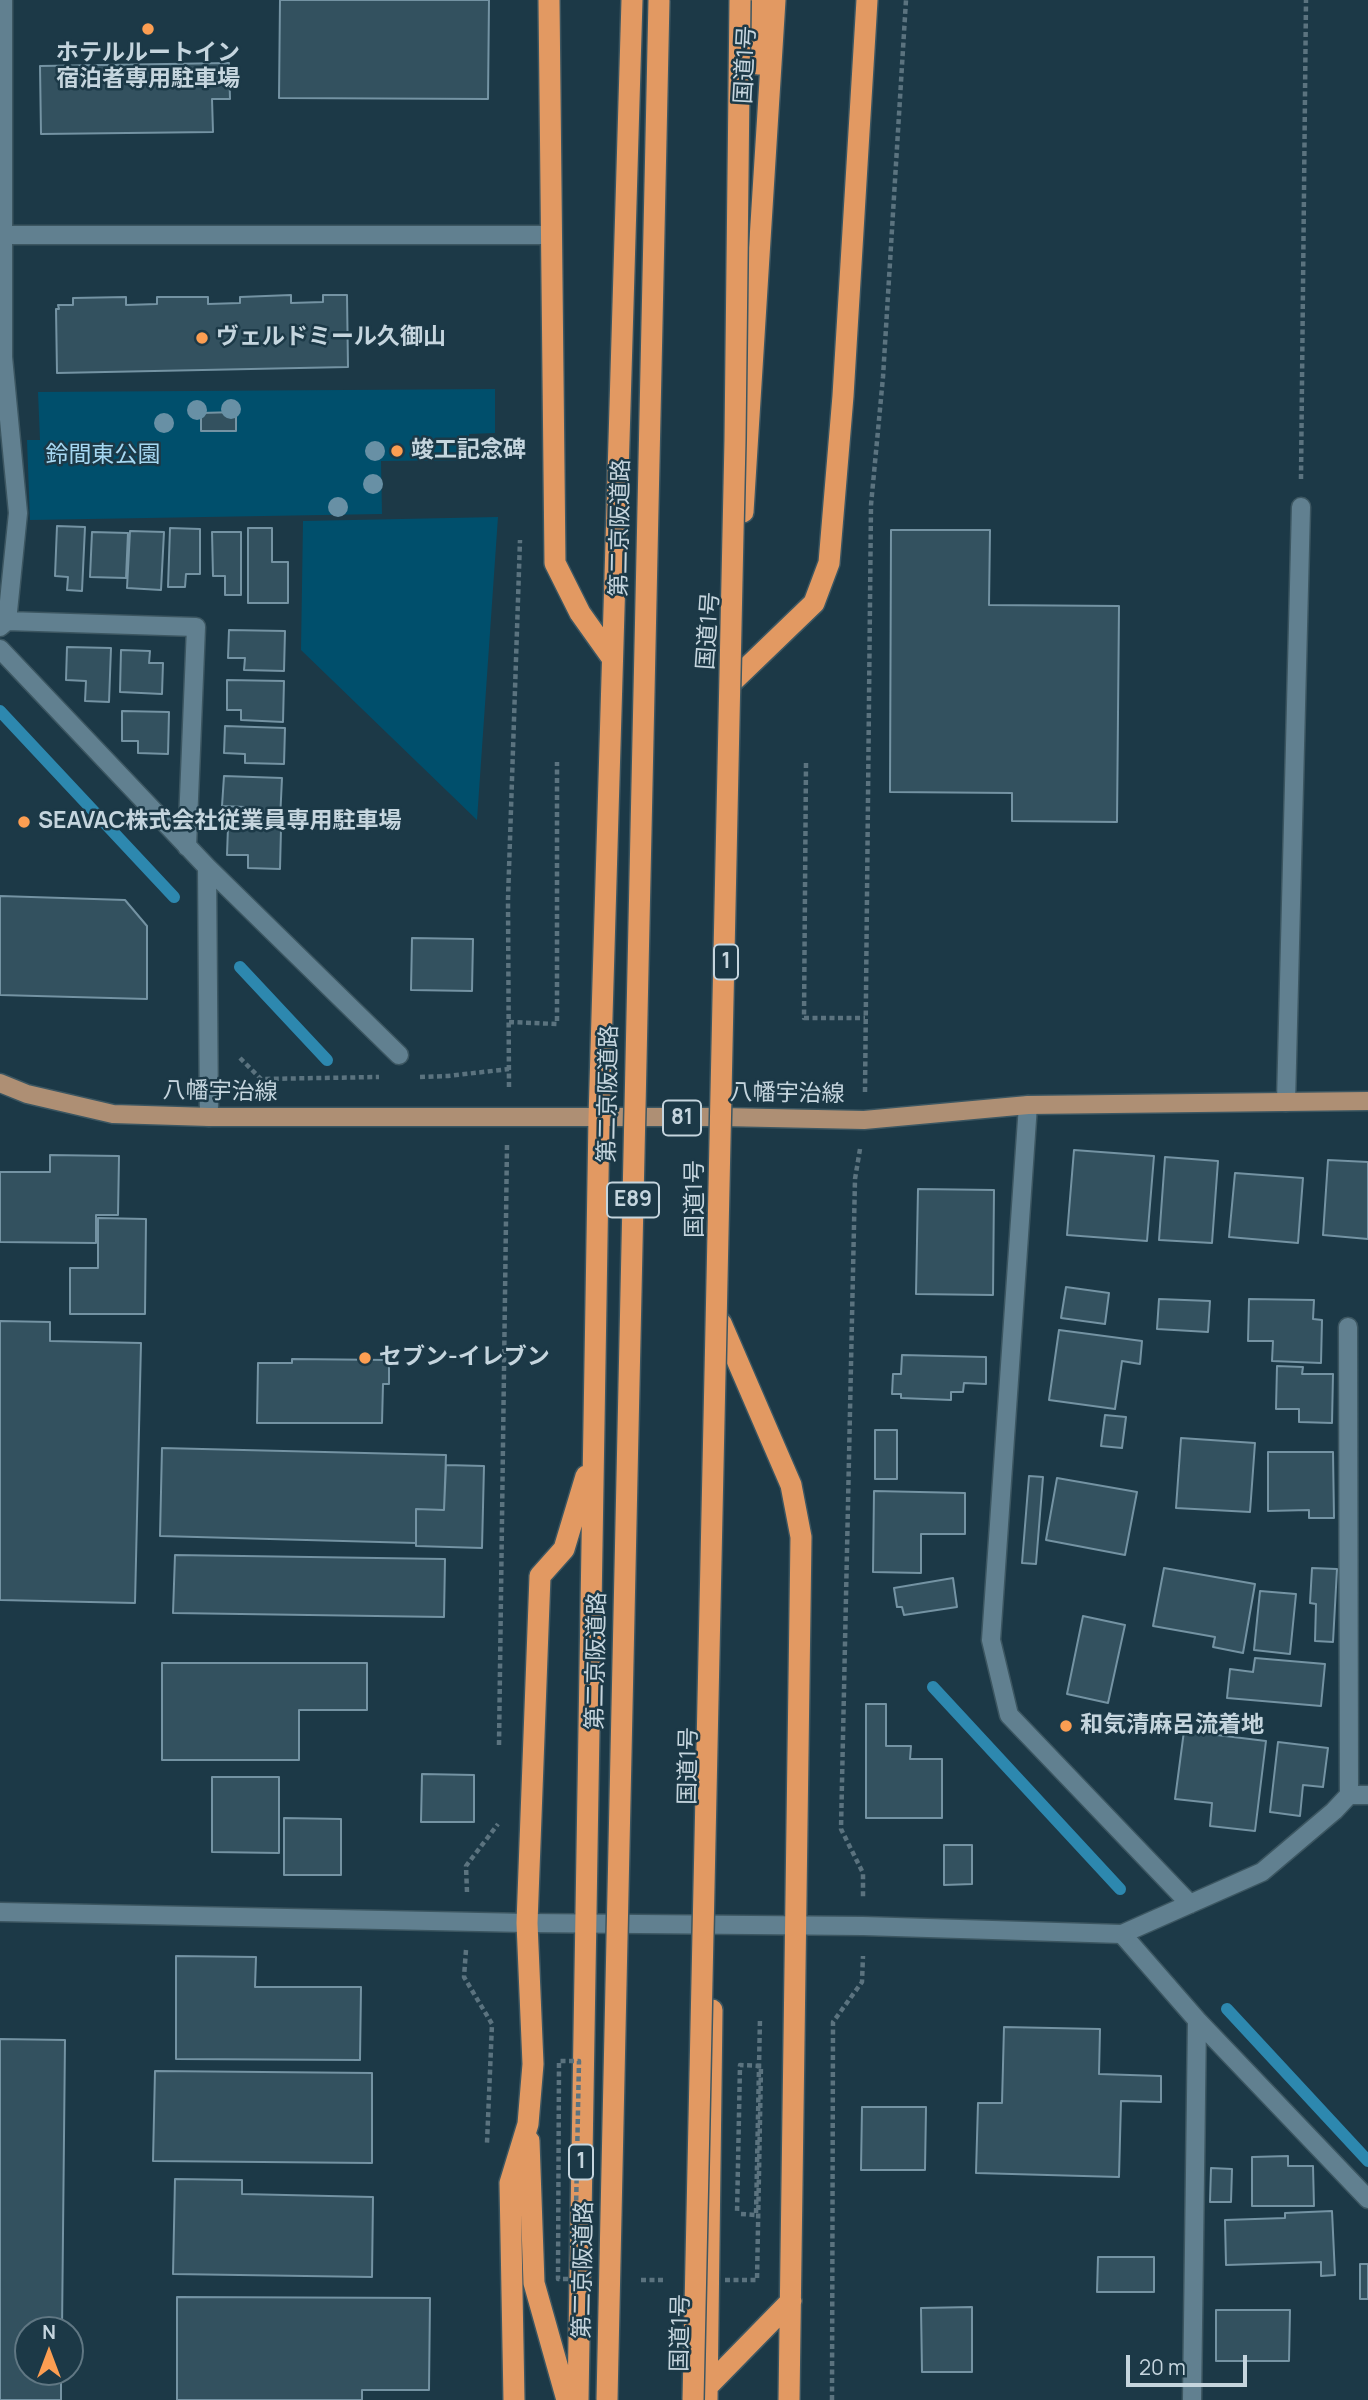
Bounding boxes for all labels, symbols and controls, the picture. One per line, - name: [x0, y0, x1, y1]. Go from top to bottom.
- marker: ホテルルートイン 宿泊者専用駐車場: [140, 21, 156, 37]
- street label: 国道1号: [730, 25, 762, 105]
- place label: ホテルルートイン 宿泊者専用駐車場: [56, 40, 240, 94]
- place label: ヴェルドミール久御山: [216, 324, 446, 352]
- marker: ヴェルドミール久御山: [194, 330, 210, 346]
- place label: 竣工記念碑: [411, 437, 526, 465]
- park label: 鈴間東公園: [46, 442, 160, 470]
- marker: 竣工記念碑: [389, 443, 405, 459]
- street label: 第二京阪道路: [606, 459, 636, 597]
- street label: 国道1号: [693, 591, 725, 671]
- place label: SEAVAC株式会社従業員専用駐車場: [38, 808, 401, 836]
- marker: SEAVAC株式会社従業員専用駐車場: [16, 814, 32, 830]
- road number: 1: [714, 944, 738, 979]
- street label: 第二京阪道路: [594, 1025, 624, 1163]
- street label: 八幡宇治線: [162, 1077, 278, 1107]
- street label: 八幡宇治線: [729, 1079, 845, 1109]
- road number: 81: [663, 1100, 701, 1136]
- street label: 国道1号: [682, 1160, 710, 1238]
- road number: E89: [607, 1182, 659, 1218]
- place label: セブン-イレブン: [379, 1344, 550, 1372]
- marker: セブン-イレブン: [357, 1350, 373, 1366]
- street label: 第二京阪道路: [582, 1592, 612, 1730]
- place label: 和気清麻呂流着地: [1080, 1712, 1264, 1740]
- marker: 和気清麻呂流着地: [1058, 1718, 1074, 1734]
- street label: 国道1号: [675, 1727, 703, 1805]
- road number: 1: [569, 2144, 593, 2180]
- street label: 第二京阪道路: [569, 2201, 599, 2339]
- street label: 国道1号: [667, 2294, 695, 2372]
- north arrow: [14, 2316, 84, 2386]
- text: N: [42, 2319, 56, 2345]
- scale bar: [1130, 2340, 1251, 2384]
- text: 20 m: [1139, 2353, 1186, 2381]

